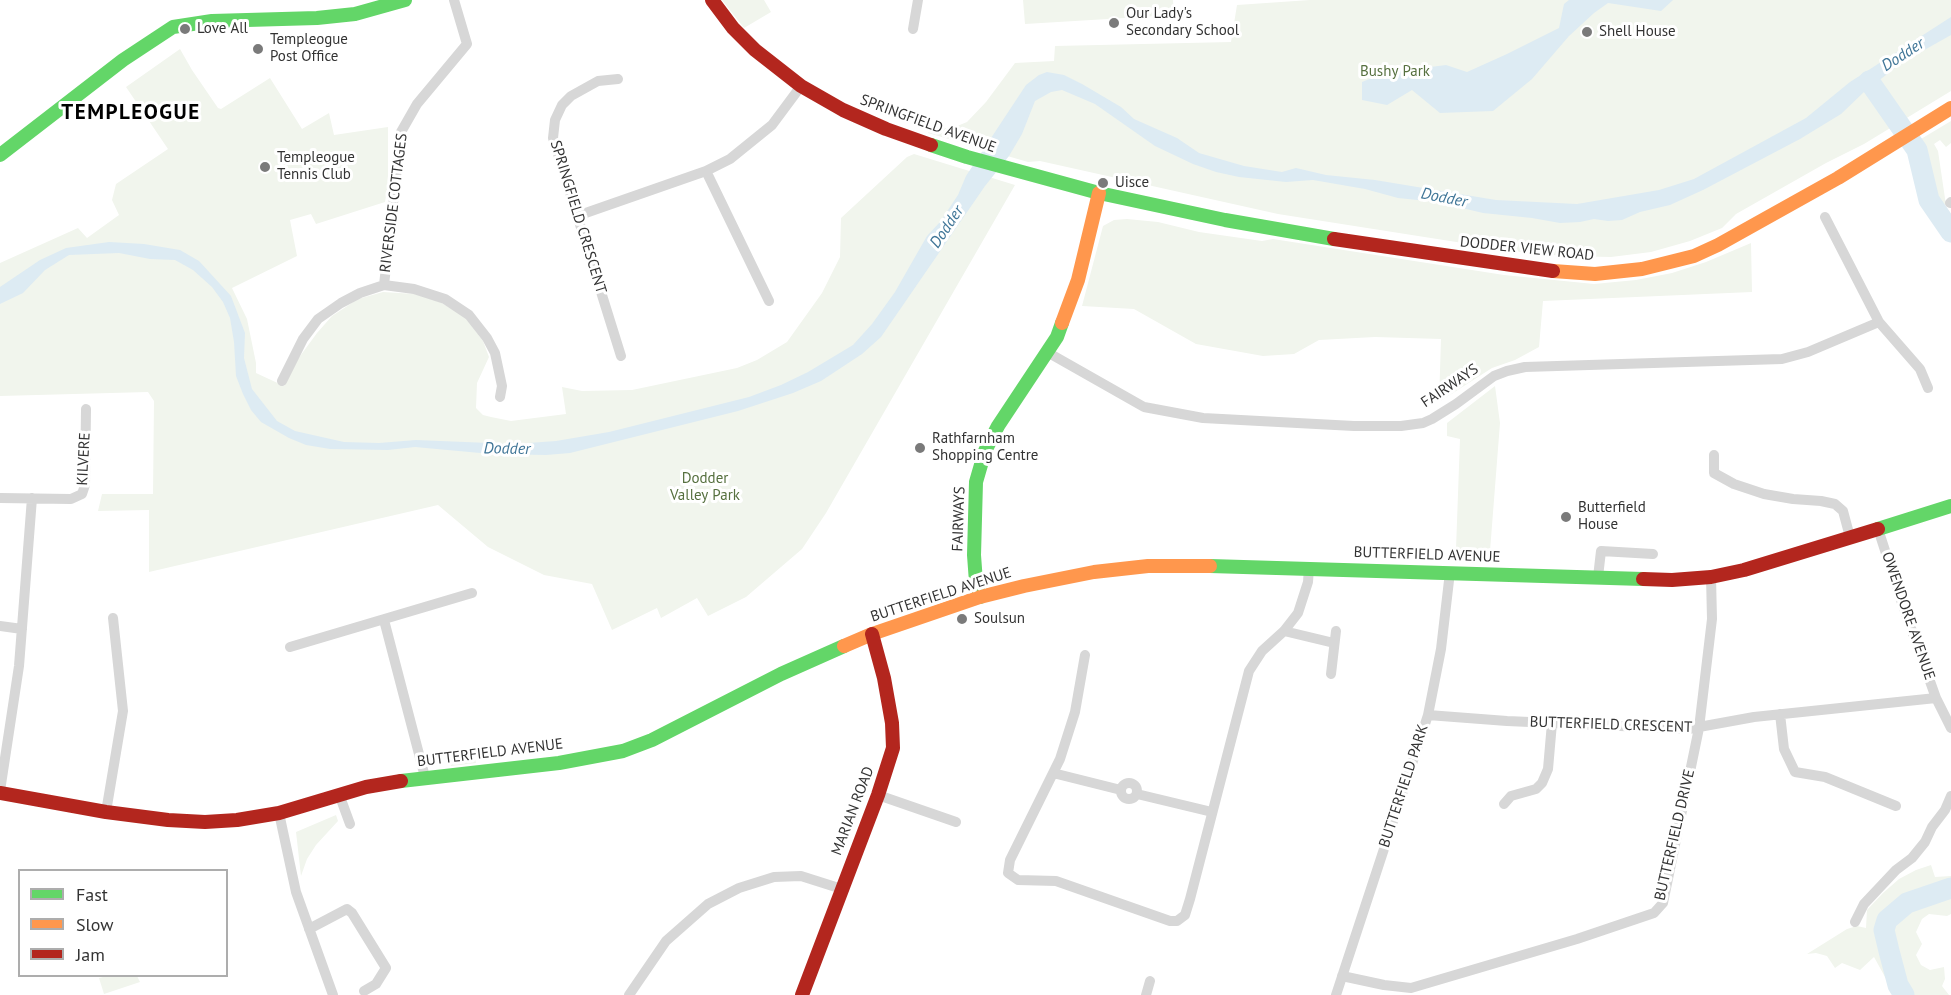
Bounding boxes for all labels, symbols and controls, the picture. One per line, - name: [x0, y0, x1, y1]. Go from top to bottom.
- place label: Our Lady's Secondary School: [1126, 5, 1239, 40]
- marker: Our Lady's Secondary School: [1107, 16, 1121, 30]
- place label: Love All: [197, 20, 248, 38]
- marker: Love All: [178, 22, 192, 36]
- place label: Shell House: [1599, 23, 1676, 41]
- marker: Shell House: [1580, 25, 1594, 39]
- place label: Templeogue Post Office: [270, 31, 348, 66]
- water label: Dodder: [1878, 34, 1928, 76]
- marker: Templeogue Post Office: [251, 42, 265, 56]
- park label: Bushy Park: [1360, 63, 1430, 81]
- street label: SPRINGFIELD AVENUE: [858, 91, 998, 157]
- district label: TEMPLEOGUE: [61, 100, 201, 126]
- street label: RIVERSIDE COTTAGES: [377, 132, 411, 274]
- street label: SPRINGFIELD CRESCENT: [546, 138, 610, 296]
- place label: Templeogue Tennis Club: [277, 149, 355, 184]
- marker: Templeogue Tennis Club: [258, 160, 272, 174]
- place label: Uisce: [1115, 174, 1149, 192]
- marker: Uisce: [1096, 176, 1110, 190]
- water label: Dodder: [1419, 184, 1469, 212]
- water label: Dodder: [926, 202, 968, 252]
- street label: DODDER VIEW ROAD: [1459, 233, 1595, 265]
- street label: FAIRWAYS: [1418, 360, 1482, 412]
- place label: Rathfarnham Shopping Centre: [932, 430, 1038, 465]
- street label: KILVERE: [74, 432, 94, 486]
- water label: Dodder: [483, 439, 531, 459]
- marker: Rathfarnham Shopping Centre: [913, 441, 927, 455]
- park label: Dodder Valley Park: [670, 470, 740, 505]
- street label: FAIRWAYS: [949, 486, 969, 552]
- place label: Butterfield House: [1578, 499, 1646, 534]
- marker: Butterfield House: [1559, 510, 1573, 524]
- street label: BUTTERFIELD AVENUE: [1353, 543, 1501, 567]
- street label: OWENDORE AVENUE: [1878, 550, 1938, 682]
- street label: BUTTERFIELD AVENUE: [868, 564, 1014, 626]
- place label: Soulsun: [974, 610, 1025, 628]
- marker: Soulsun: [955, 612, 969, 626]
- street label: BUTTERFIELD CRESCENT: [1529, 713, 1693, 737]
- street label: BUTTERFIELD PARK: [1376, 722, 1432, 850]
- street label: BUTTERFIELD AVENUE: [416, 735, 564, 771]
- street label: MARIAN ROAD: [828, 764, 878, 858]
- street label: BUTTERFIELD DRIVE: [1651, 768, 1699, 902]
- legend: [18, 869, 228, 977]
- text: Fast: [76, 883, 108, 906]
- text: Slow: [76, 913, 114, 936]
- text: Jam: [76, 943, 105, 966]

